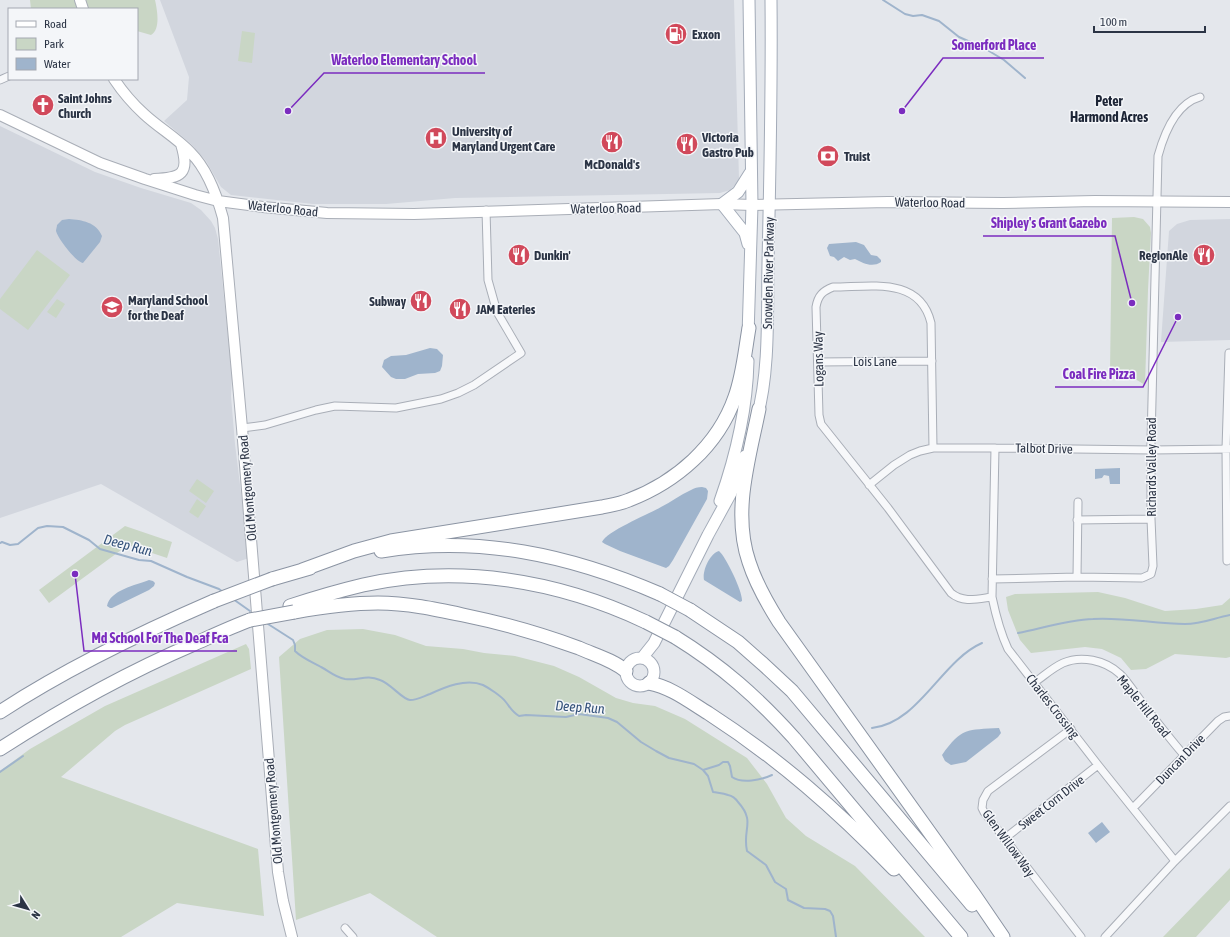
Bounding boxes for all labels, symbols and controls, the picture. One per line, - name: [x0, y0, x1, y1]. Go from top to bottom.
- legend: [8, 8, 138, 80]
- scale bar: [1094, 8, 1205, 34]
- text: 100 m: [1100, 15, 1127, 29]
- text: Road: [44, 17, 67, 31]
- fuel station icon: Exxon: [663, 21, 689, 47]
- place label: Exxon: [692, 27, 720, 42]
- callout: Somerford Place: [943, 32, 1044, 58]
- text: Park: [44, 37, 65, 51]
- text: Somerford Place: [952, 37, 1036, 53]
- callout: Waterloo Elementary School: [324, 47, 485, 73]
- text: Waterloo Elementary School: [330, 52, 477, 68]
- text: Water: [44, 57, 71, 71]
- place label: Saint Johns Church: [58, 91, 112, 121]
- church icon: Saint Johns Church: [30, 92, 56, 118]
- district label: Peter Harmond Acres: [1070, 93, 1148, 125]
- place label: University of Maryland Urgent Care: [452, 124, 556, 154]
- hospital icon: University of Maryland Urgent Care: [423, 125, 449, 151]
- restaurant icon: McDonald's: [599, 129, 625, 155]
- place label: Victoria Gastro Pub: [701, 130, 754, 160]
- restaurant icon: Victoria Gastro Pub: [674, 131, 700, 157]
- bank icon: Truist: [815, 143, 841, 169]
- place label: Truist: [844, 149, 871, 164]
- place label: McDonald's: [584, 157, 640, 172]
- street label: Waterloo Road: [895, 194, 965, 211]
- street label: Waterloo Road: [247, 197, 319, 220]
- street label: Waterloo Road: [571, 200, 641, 217]
- callout: Shipley's Grant Gazebo: [983, 210, 1115, 236]
- text: Shipley's Grant Gazebo: [991, 215, 1107, 231]
- street label: Snowden River Parkway: [760, 216, 777, 329]
- restaurant icon: Dunkin': [506, 242, 532, 268]
- restaurant icon: RegionAle: [1191, 242, 1217, 268]
- place label: Dunkin': [534, 248, 571, 263]
- place label: RegionAle: [1139, 248, 1188, 263]
- restaurant icon: Subway: [408, 288, 434, 314]
- place label: Maryland School for the Deaf: [127, 293, 208, 323]
- school or university icon: Maryland School for the Deaf: [99, 294, 125, 320]
- place label: Subway: [369, 294, 407, 309]
- restaurant icon: JAM Eateries: [447, 296, 473, 322]
- place label: JAM Eateries: [475, 302, 536, 317]
- street label: Logans Way: [811, 330, 826, 387]
- street label: Lois Lane: [853, 354, 897, 369]
- callout: Coal Fire Pizza: [1055, 361, 1143, 387]
- text: Coal Fire Pizza: [1063, 366, 1136, 382]
- street label: Richards Valley Road: [1144, 417, 1159, 517]
- street label: Old Montgomery Road: [235, 434, 260, 542]
- street label: Talbot Drive: [1015, 441, 1073, 457]
- water label: Deep Run: [102, 531, 154, 559]
- callout: Md School For The Deaf Fca: [84, 625, 237, 651]
- text: Md School For The Deaf Fca: [91, 630, 229, 646]
- street label: Charles Crossing: [1023, 671, 1083, 742]
- street label: Maple Hill Road: [1114, 672, 1173, 741]
- water label: Deep Run: [555, 697, 605, 717]
- street label: Duncan Drive: [1153, 731, 1208, 788]
- street label: Old Montgomery Road: [261, 757, 286, 865]
- street label: Sweet Corn Drive: [1015, 772, 1087, 833]
- street label: Glen Willow Way: [979, 807, 1038, 880]
- north arrow: [8, 889, 48, 929]
- text: N: [29, 909, 43, 921]

